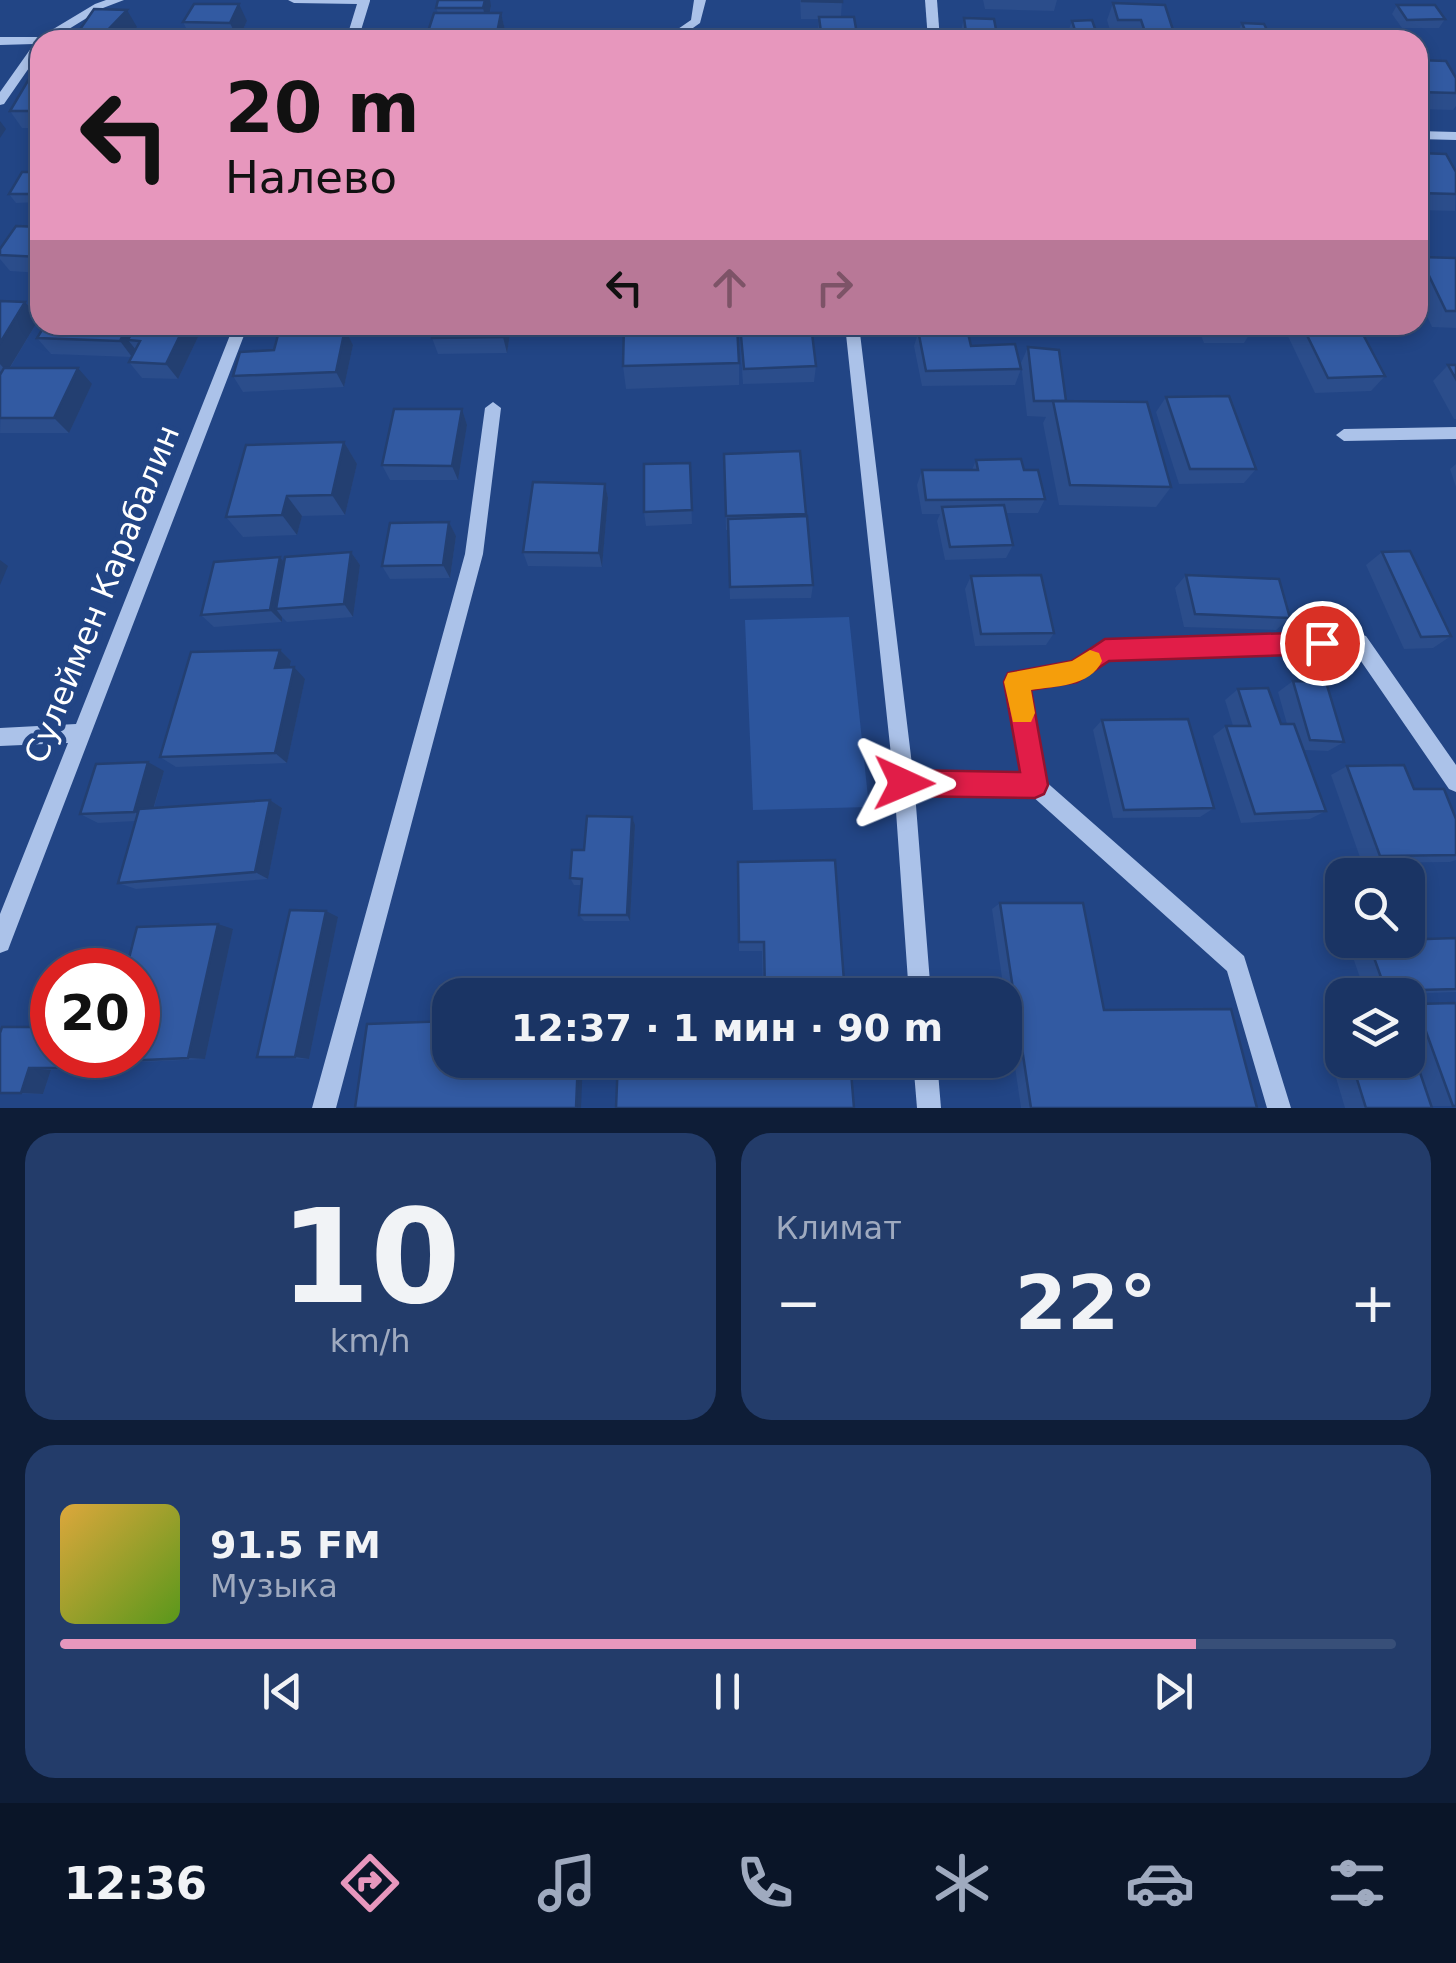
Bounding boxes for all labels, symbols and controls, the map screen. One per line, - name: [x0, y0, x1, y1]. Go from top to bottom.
- text: 20 m: [225, 67, 420, 149]
- icon: left: [60, 70, 190, 200]
- text: Налево: [225, 151, 397, 204]
- icon: left: [597, 260, 652, 315]
- icon: ahead: [702, 260, 757, 315]
- icon: right: [807, 260, 862, 315]
- street label: Сулеймен Карабалин: [17, 420, 187, 768]
- pin: [1280, 601, 1365, 686]
- icon: arrive: [1295, 616, 1350, 671]
- position arrow: [852, 731, 956, 835]
- map controls: [1325, 858, 1425, 1078]
- button: search: [1325, 858, 1425, 958]
- speed limit sign: 20: [30, 948, 160, 1078]
- button: layers: [1325, 978, 1425, 1078]
- text: 12:37 · 1 мин · 90 m: [511, 1006, 943, 1050]
- text: 10: [280, 1181, 461, 1333]
- text: Климат: [776, 1209, 902, 1247]
- text: 22°: [1015, 1259, 1157, 1347]
- text: −: [776, 1271, 822, 1335]
- text: +: [1350, 1271, 1396, 1335]
- text: km/h: [330, 1322, 411, 1360]
- text: 91.5 FM: [210, 1523, 381, 1567]
- text: Музыка: [210, 1567, 338, 1605]
- icon: previous: [255, 1664, 310, 1719]
- icon: pause: [700, 1664, 755, 1719]
- icon: next: [1146, 1664, 1201, 1719]
- icon: directions: [335, 1848, 405, 1918]
- icon: music: [532, 1848, 602, 1918]
- icon: phone: [730, 1848, 800, 1918]
- icon: climate: [927, 1848, 997, 1918]
- icon: car: [1125, 1848, 1195, 1918]
- icon: filters: [1322, 1848, 1392, 1918]
- text: 12:36: [64, 1857, 207, 1910]

